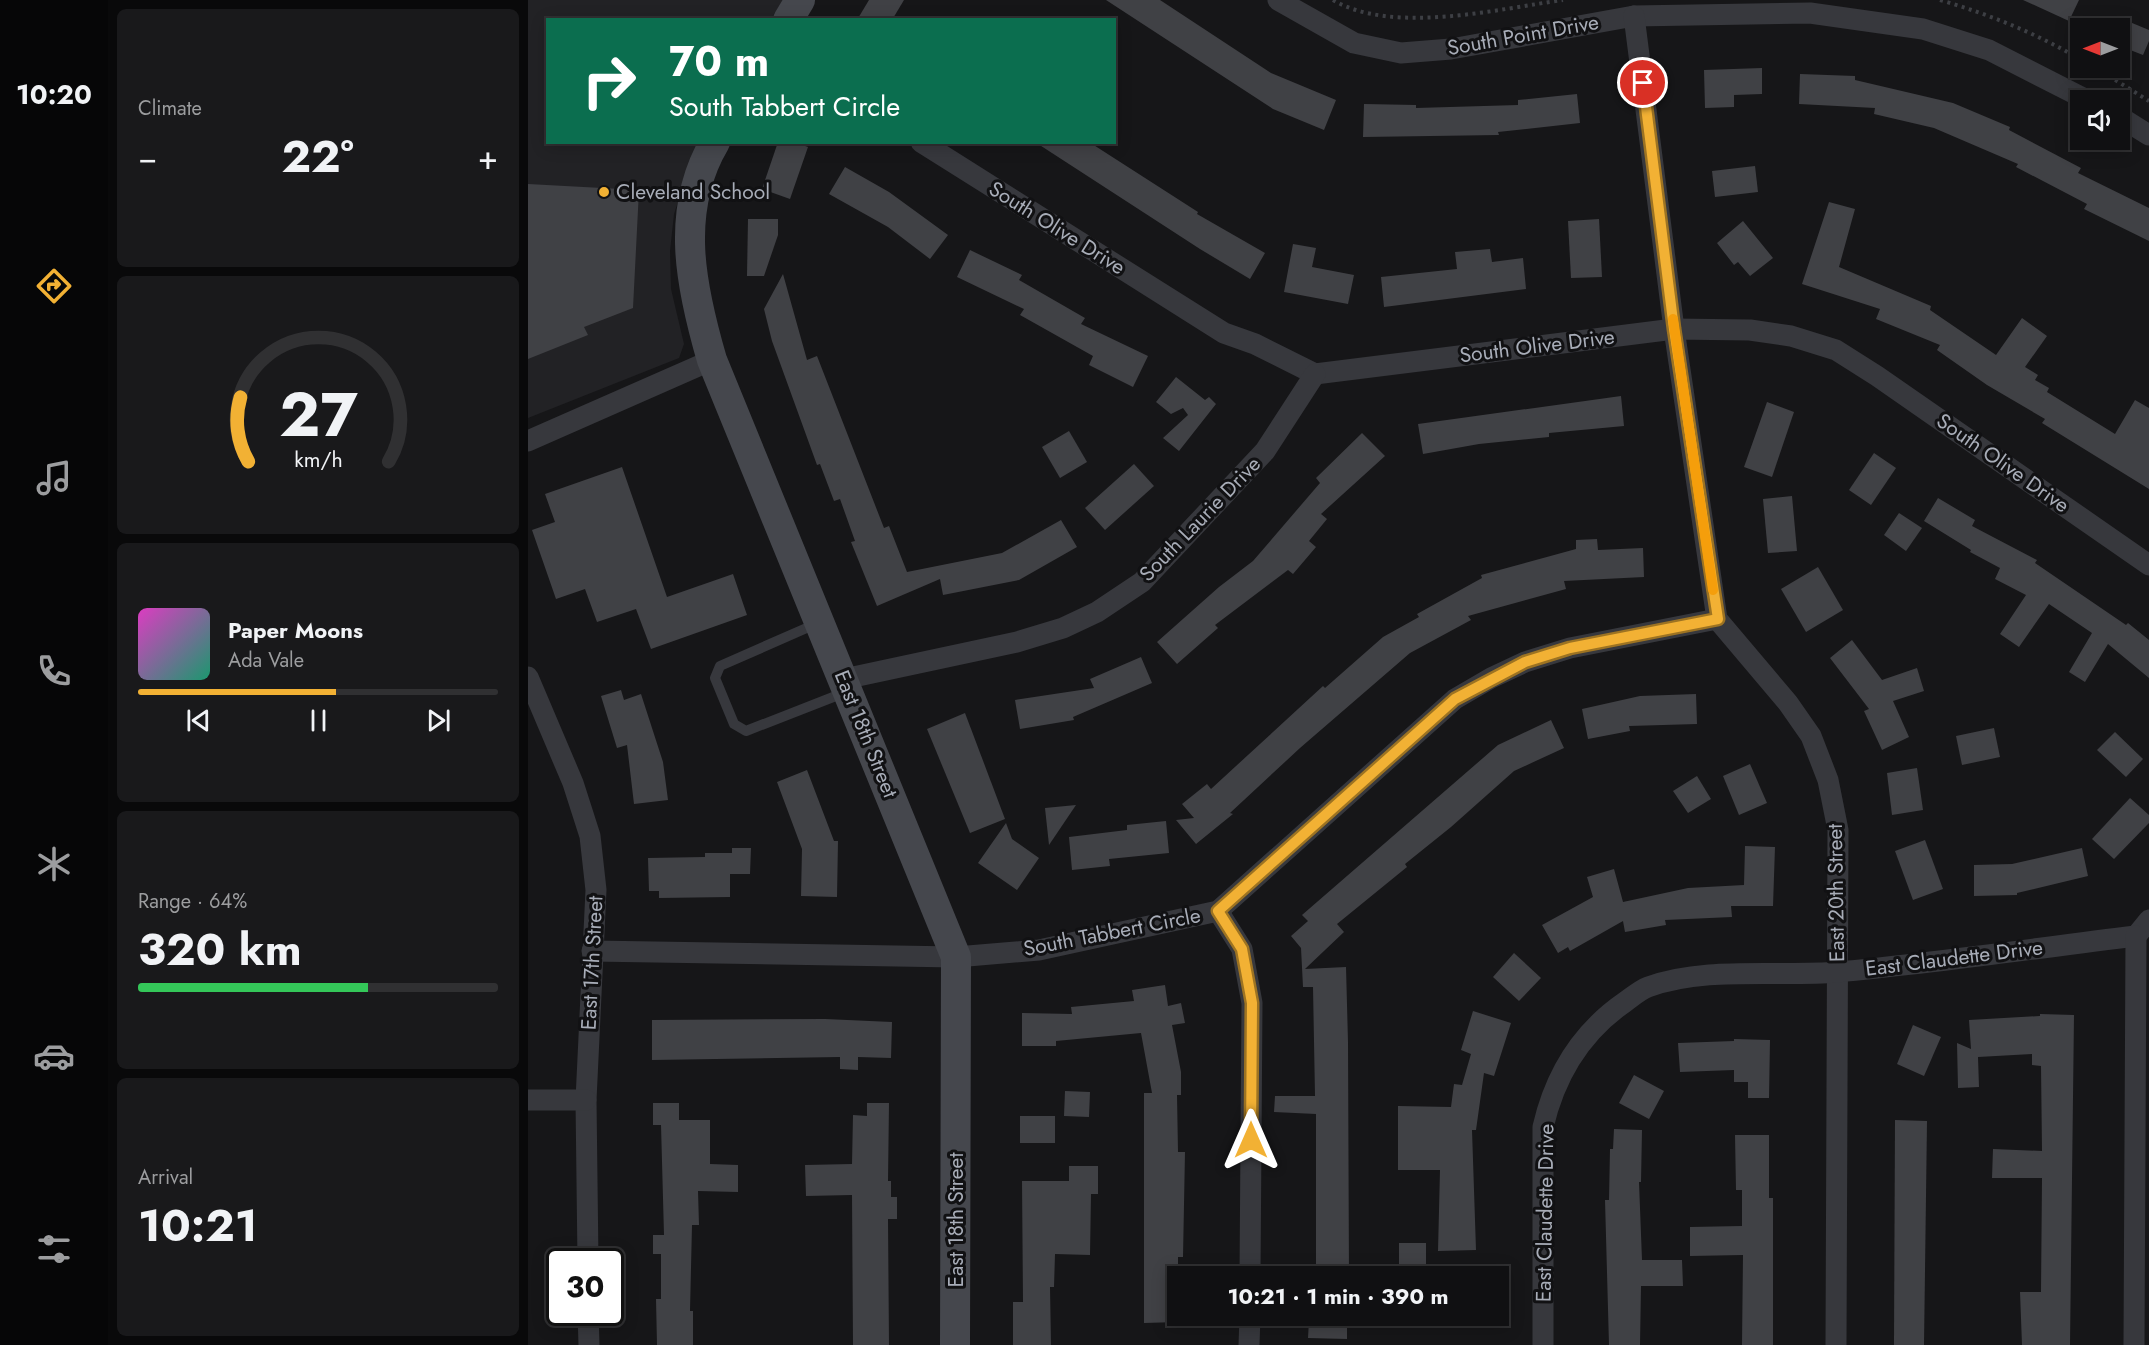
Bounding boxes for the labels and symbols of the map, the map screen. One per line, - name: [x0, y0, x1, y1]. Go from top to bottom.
- street label: South Point Drive: [1445, 7, 1601, 63]
- north arrow: [2070, 18, 2130, 78]
- pin: [1617, 57, 1668, 108]
- street label: South Olive Drive: [983, 174, 1131, 282]
- place label: Cleveland School: [616, 177, 770, 207]
- marker: Cleveland School: [597, 185, 611, 199]
- street label: South Olive Drive: [1458, 322, 1616, 370]
- street label: South Olive Drive: [1931, 406, 2076, 520]
- street label: South Laurie Drive: [1132, 450, 1268, 588]
- street label: East 18th Street: [827, 666, 905, 802]
- street label: East 20th Street: [1820, 824, 1852, 962]
- street label: East 17th Street: [574, 895, 610, 1031]
- street label: South Tabbert Circle: [1021, 900, 1203, 964]
- street label: East Claudette Drive: [1864, 932, 2045, 984]
- position arrow: [1219, 1108, 1283, 1172]
- street label: East Claudette Drive: [1528, 1123, 1562, 1302]
- street label: East 18th Street: [941, 1153, 971, 1287]
- speed limit sign: 30: [546, 1248, 624, 1326]

